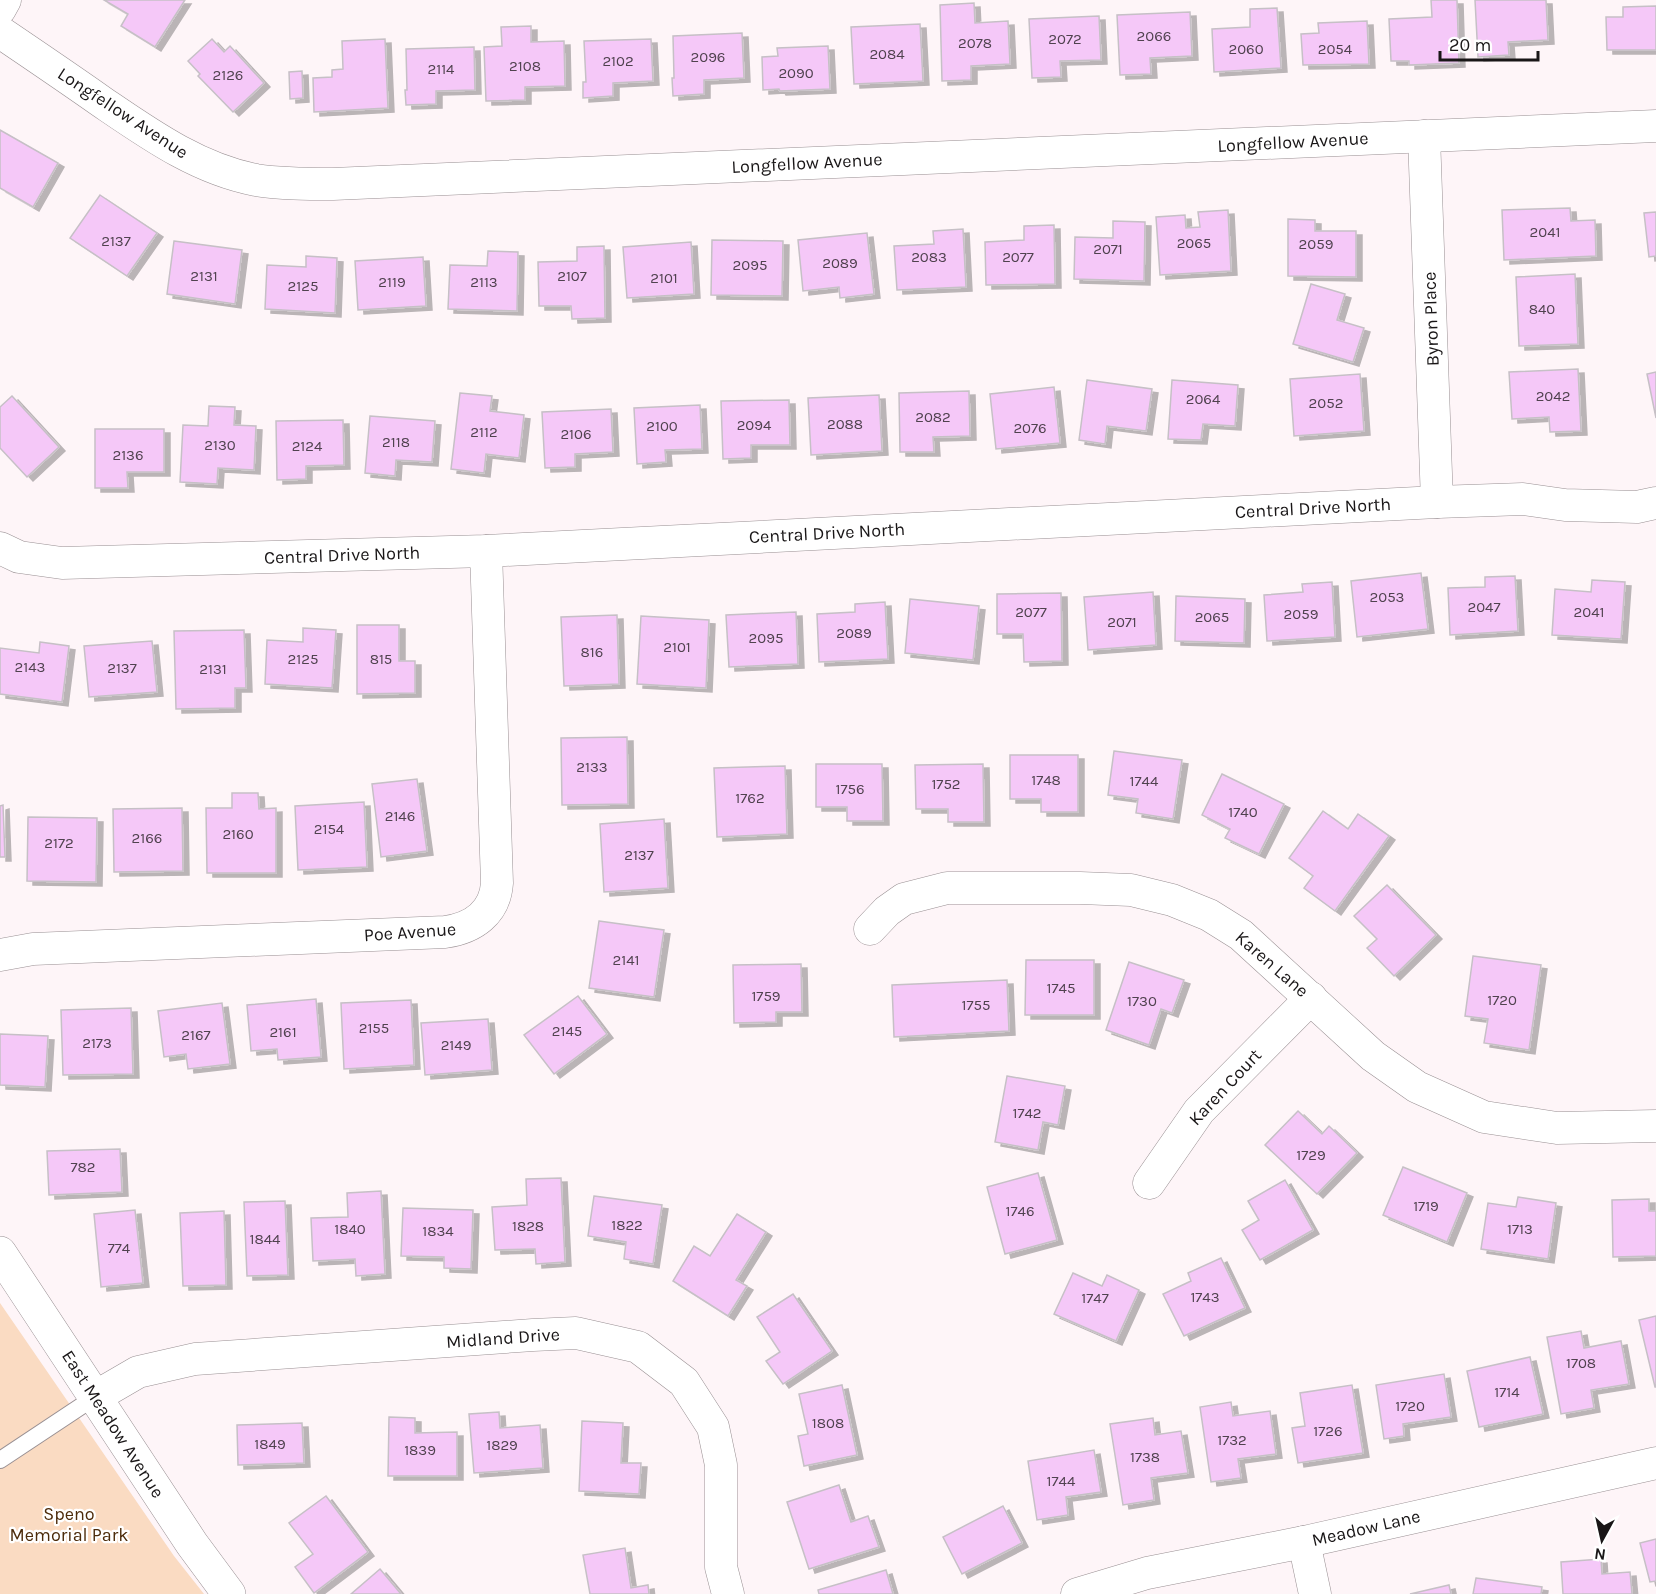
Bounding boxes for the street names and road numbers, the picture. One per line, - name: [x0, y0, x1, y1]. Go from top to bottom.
- street label: Longfellow Avenue: [54, 63, 192, 163]
- street label: Longfellow Avenue: [1217, 127, 1369, 157]
- street label: Longfellow Avenue: [731, 148, 883, 178]
- street label: Byron Place: [1418, 271, 1444, 367]
- street label: Central Drive North: [1234, 493, 1392, 523]
- street label: Central Drive North: [748, 518, 906, 548]
- street label: Central Drive North: [264, 541, 420, 569]
- street label: Poe Avenue: [363, 918, 457, 946]
- street label: Karen Lane: [1231, 926, 1313, 1002]
- street label: Karen Court: [1184, 1044, 1266, 1130]
- street label: Midland Drive: [445, 1323, 561, 1353]
- street label: East Meadow Avenue: [57, 1346, 169, 1502]
- street label: Meadow Lane: [1310, 1505, 1422, 1551]

